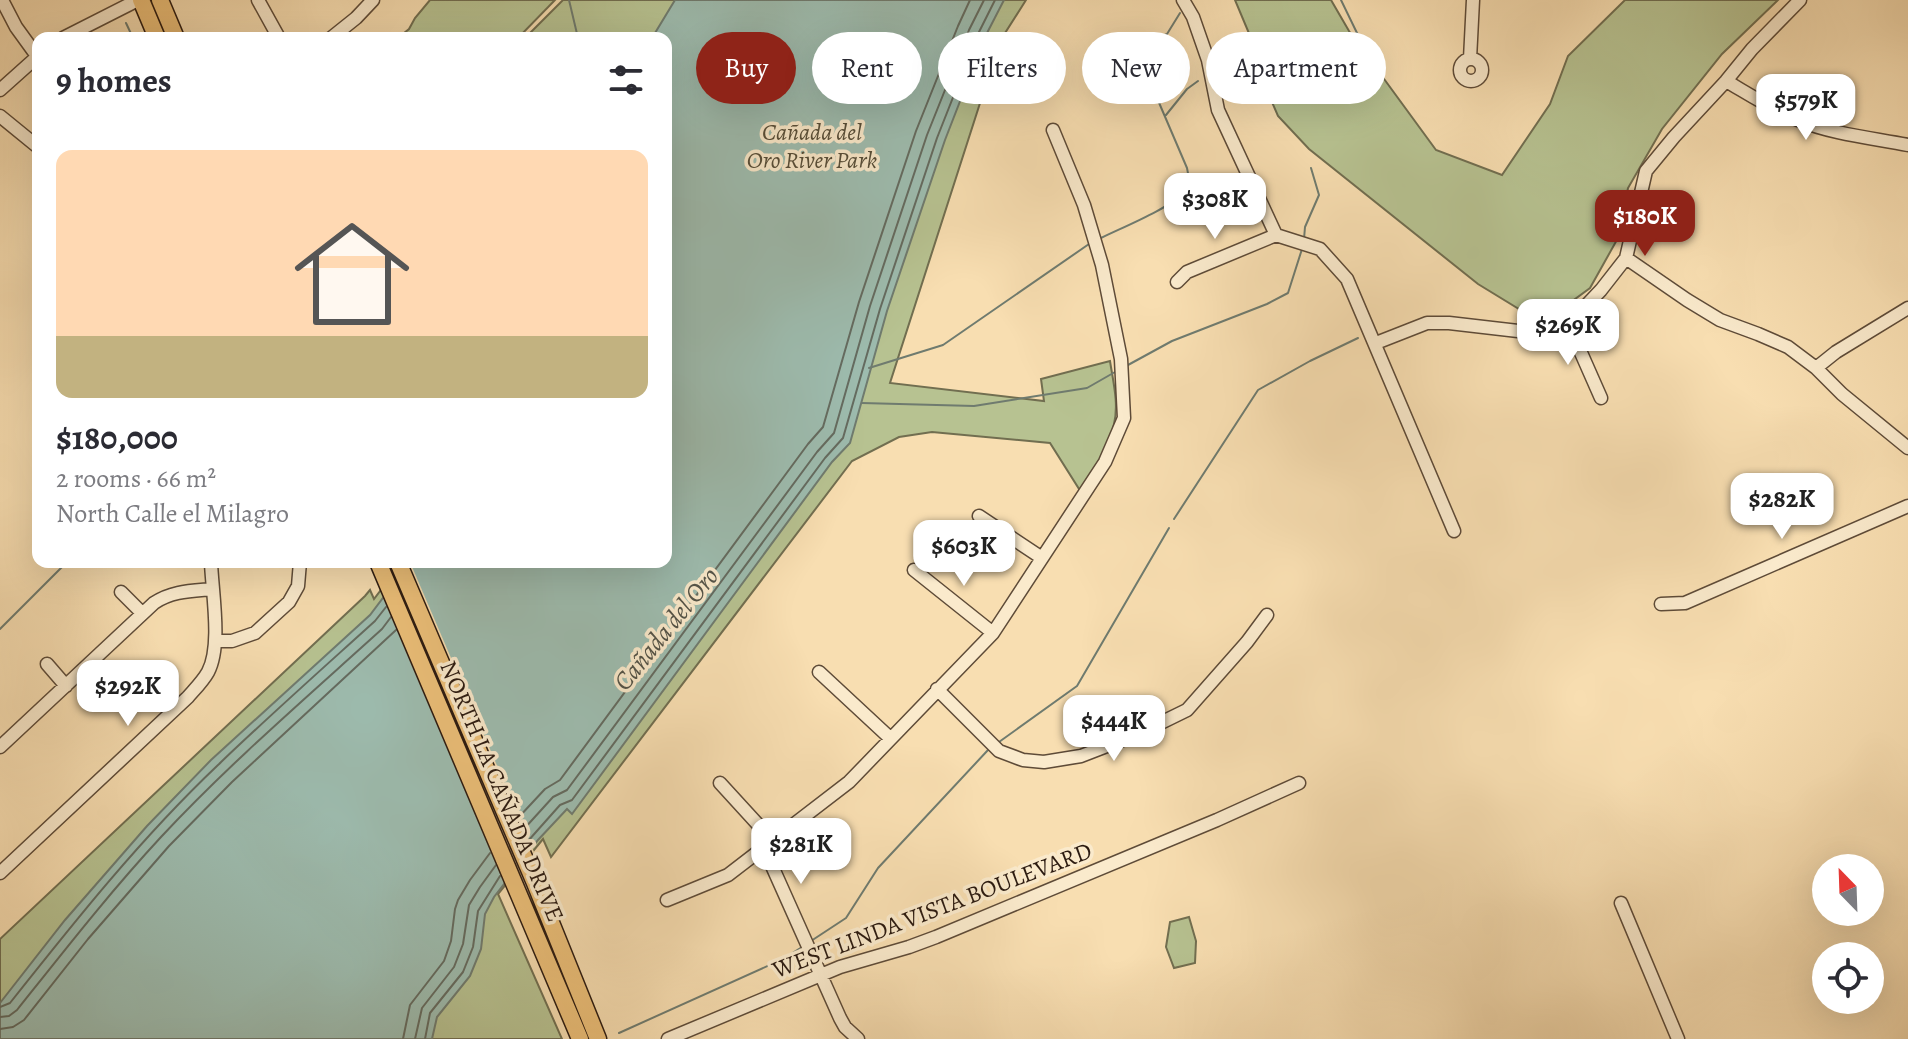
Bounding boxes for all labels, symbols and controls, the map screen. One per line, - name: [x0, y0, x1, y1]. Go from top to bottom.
- chip: Buy: [696, 32, 796, 104]
- chip: Rent: [812, 32, 922, 104]
- chip: Filters: [938, 32, 1066, 104]
- chip: New: [1082, 32, 1190, 104]
- chip: Apartment: [1206, 32, 1386, 104]
- text: 9 homes: [56, 57, 172, 104]
- icon: filters: [604, 58, 648, 102]
- pin: $579K: [1750, 74, 1862, 142]
- text: $579K: [1774, 82, 1838, 117]
- park label: Cañada del Oro River Park: [747, 116, 877, 176]
- pin: $308K: [1159, 173, 1271, 241]
- text: $308K: [1182, 181, 1248, 216]
- pin: $180K: [1589, 190, 1701, 258]
- text: $180K: [1613, 198, 1677, 233]
- icon: home: [280, 202, 424, 346]
- pin: $269K: [1512, 299, 1624, 367]
- text: $269K: [1535, 307, 1601, 342]
- text: $180,000: [56, 414, 178, 461]
- text: 2 rooms · 66 m²: [56, 461, 216, 496]
- pin: $282K: [1726, 473, 1838, 541]
- text: $282K: [1749, 481, 1815, 516]
- text: North Calle el Milagro: [56, 496, 289, 531]
- pin: $603K: [908, 520, 1020, 588]
- text: $603K: [931, 528, 997, 563]
- water label: Cañada del Oro: [605, 560, 727, 698]
- street label: NORTH LA CAÑADA DRIVE: [432, 656, 572, 926]
- pin: $292K: [72, 660, 184, 728]
- text: $292K: [95, 668, 161, 703]
- pin: $444K: [1058, 695, 1170, 763]
- text: $444K: [1081, 703, 1147, 738]
- pin: $281K: [745, 818, 857, 886]
- text: $281K: [769, 826, 833, 861]
- street label: WEST LINDA VISTA BOULEVARD: [767, 834, 1096, 986]
- north arrow: [1812, 854, 1884, 926]
- map controls: [1812, 854, 1884, 1014]
- button: locate: [1812, 942, 1884, 1014]

